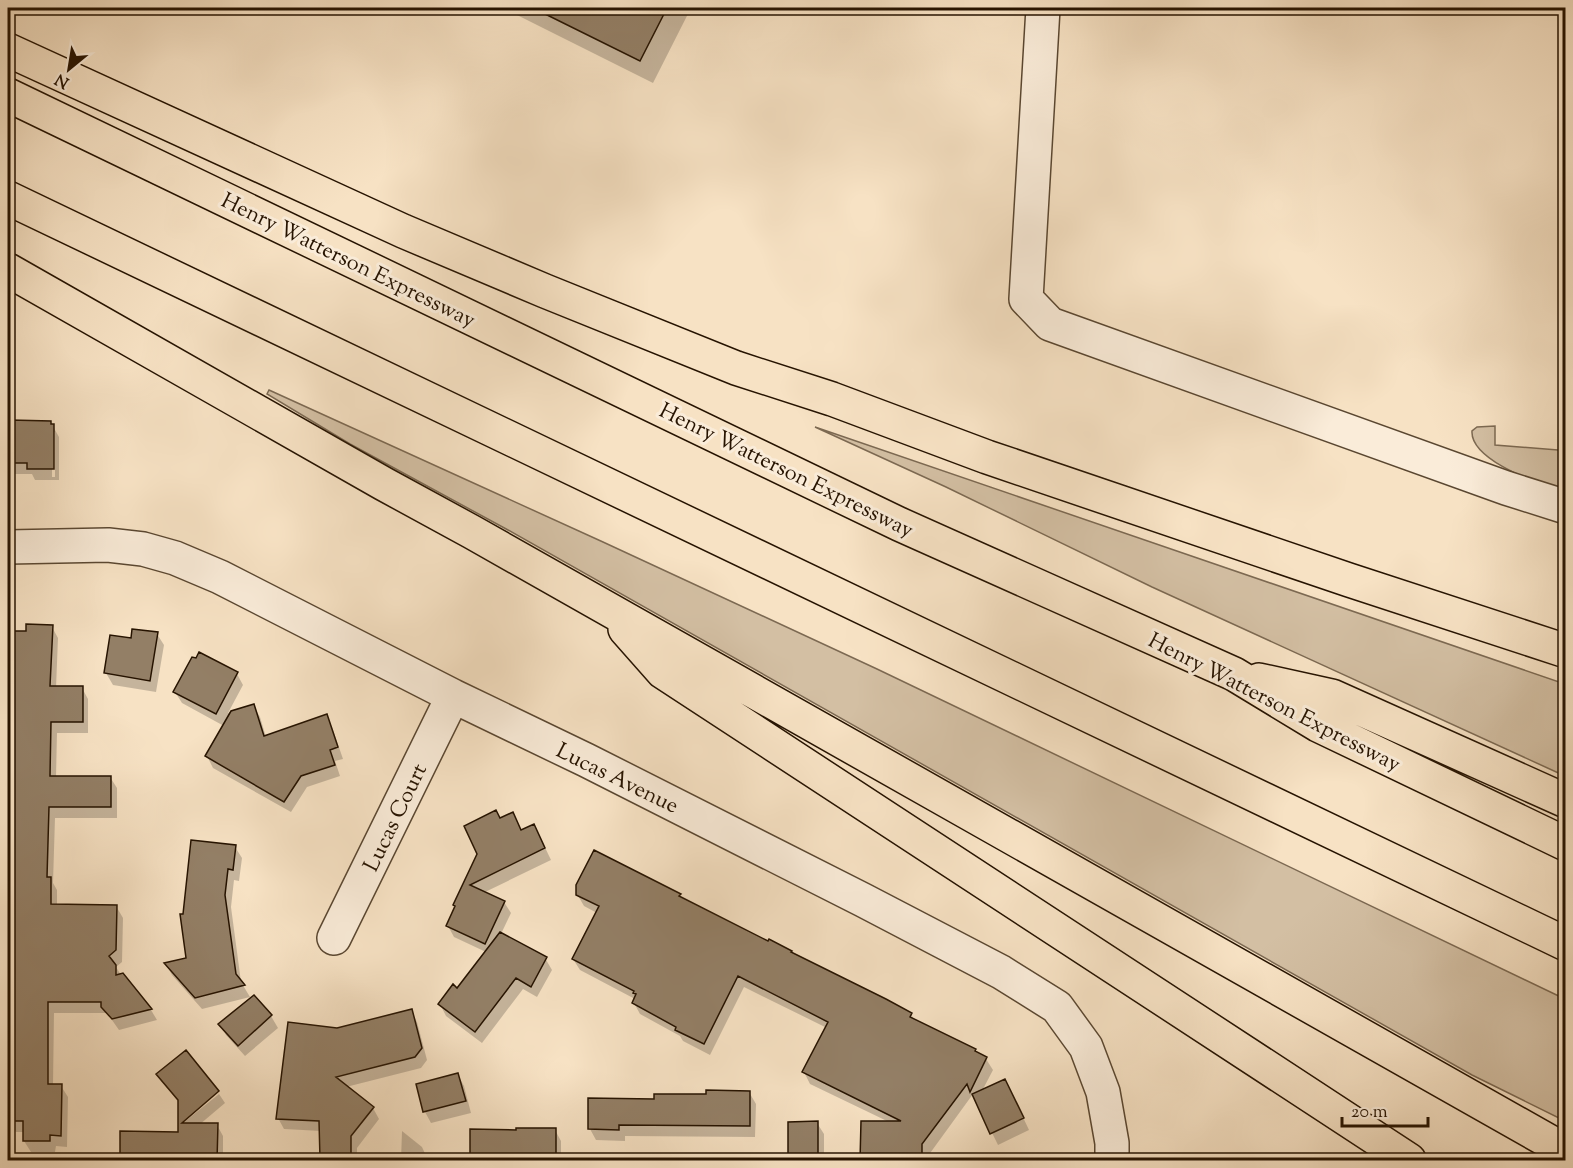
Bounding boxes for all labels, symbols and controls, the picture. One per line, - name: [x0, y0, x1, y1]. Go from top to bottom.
- north arrow: [39, 39, 99, 99]
- text: N: [51, 67, 74, 93]
- street label: Henry Watterson Expressway: [215, 186, 480, 337]
- street label: Henry Watterson Expressway: [653, 396, 918, 547]
- street label: Henry Watterson Expressway: [1142, 626, 1406, 781]
- street label: Lucas Avenue: [550, 736, 683, 823]
- street label: Lucas Court: [357, 758, 437, 878]
- scale bar: [1342, 1090, 1428, 1128]
- text: 20 m: [1351, 1100, 1388, 1126]

